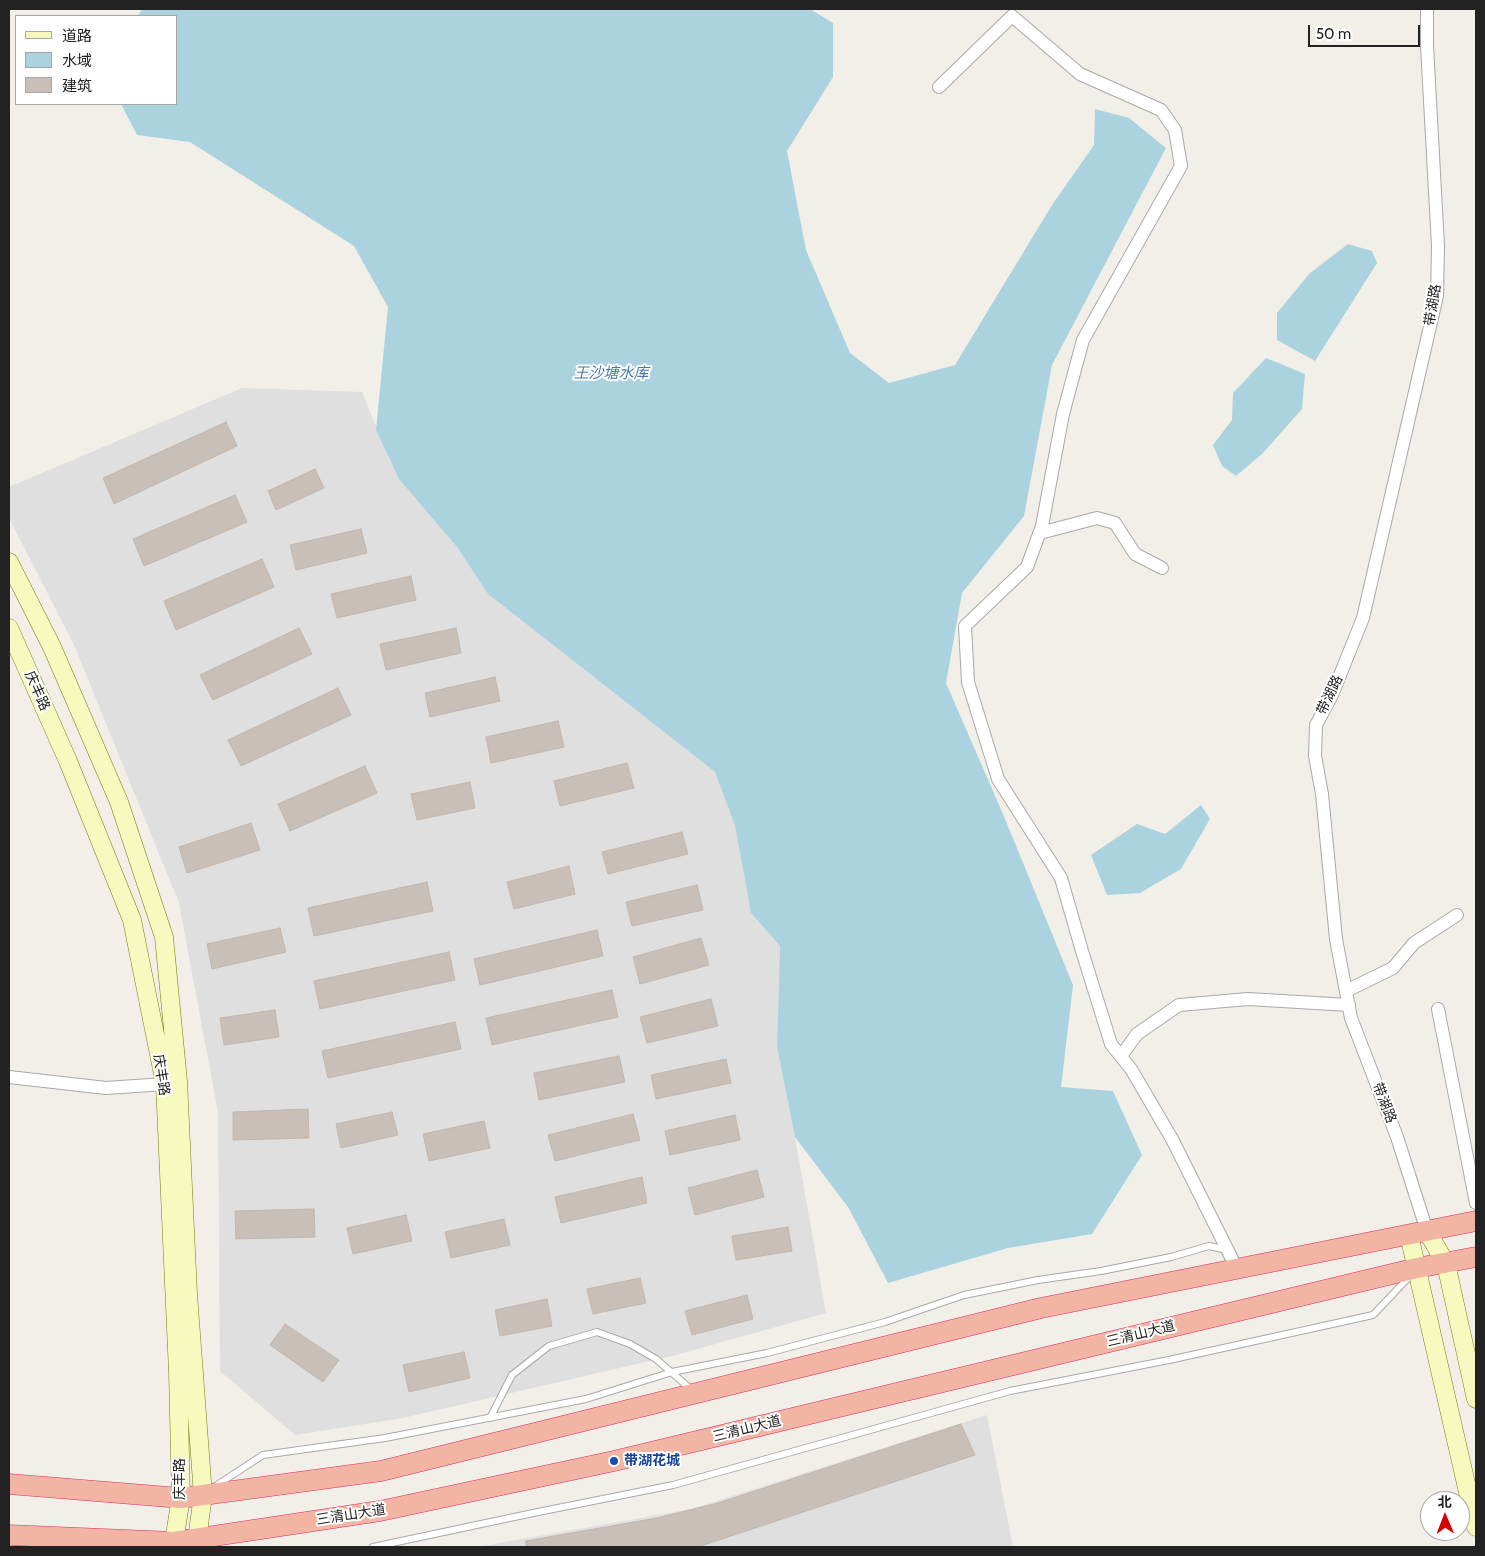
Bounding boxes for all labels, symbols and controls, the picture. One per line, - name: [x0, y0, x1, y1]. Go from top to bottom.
- legend: [15, 15, 178, 105]
- scale bar: [1310, 15, 1422, 47]
- text: 50 m: [1316, 25, 1351, 43]
- text: 道路: [62, 27, 92, 45]
- text: 水域: [62, 52, 92, 70]
- text: 建筑: [62, 77, 92, 95]
- street label: 带湖路: [1421, 283, 1445, 327]
- water label: 王沙塘水库: [574, 365, 648, 383]
- street label: 庆丰路: [21, 668, 53, 714]
- street label: 带湖路: [1314, 672, 1346, 718]
- street label: 庆丰路: [149, 1053, 173, 1097]
- street label: 带湖路: [1369, 1080, 1399, 1126]
- street label: 三清山大道: [1105, 1317, 1177, 1351]
- street label: 三清山大道: [711, 1412, 783, 1446]
- place label: 带湖花城: [624, 1453, 680, 1469]
- marker: 带湖花城: [608, 1455, 620, 1467]
- street label: 庆丰路: [172, 1458, 188, 1500]
- north arrow: [1420, 1491, 1470, 1541]
- text: 北: [1438, 1493, 1452, 1511]
- street label: 三清山大道: [315, 1501, 387, 1529]

